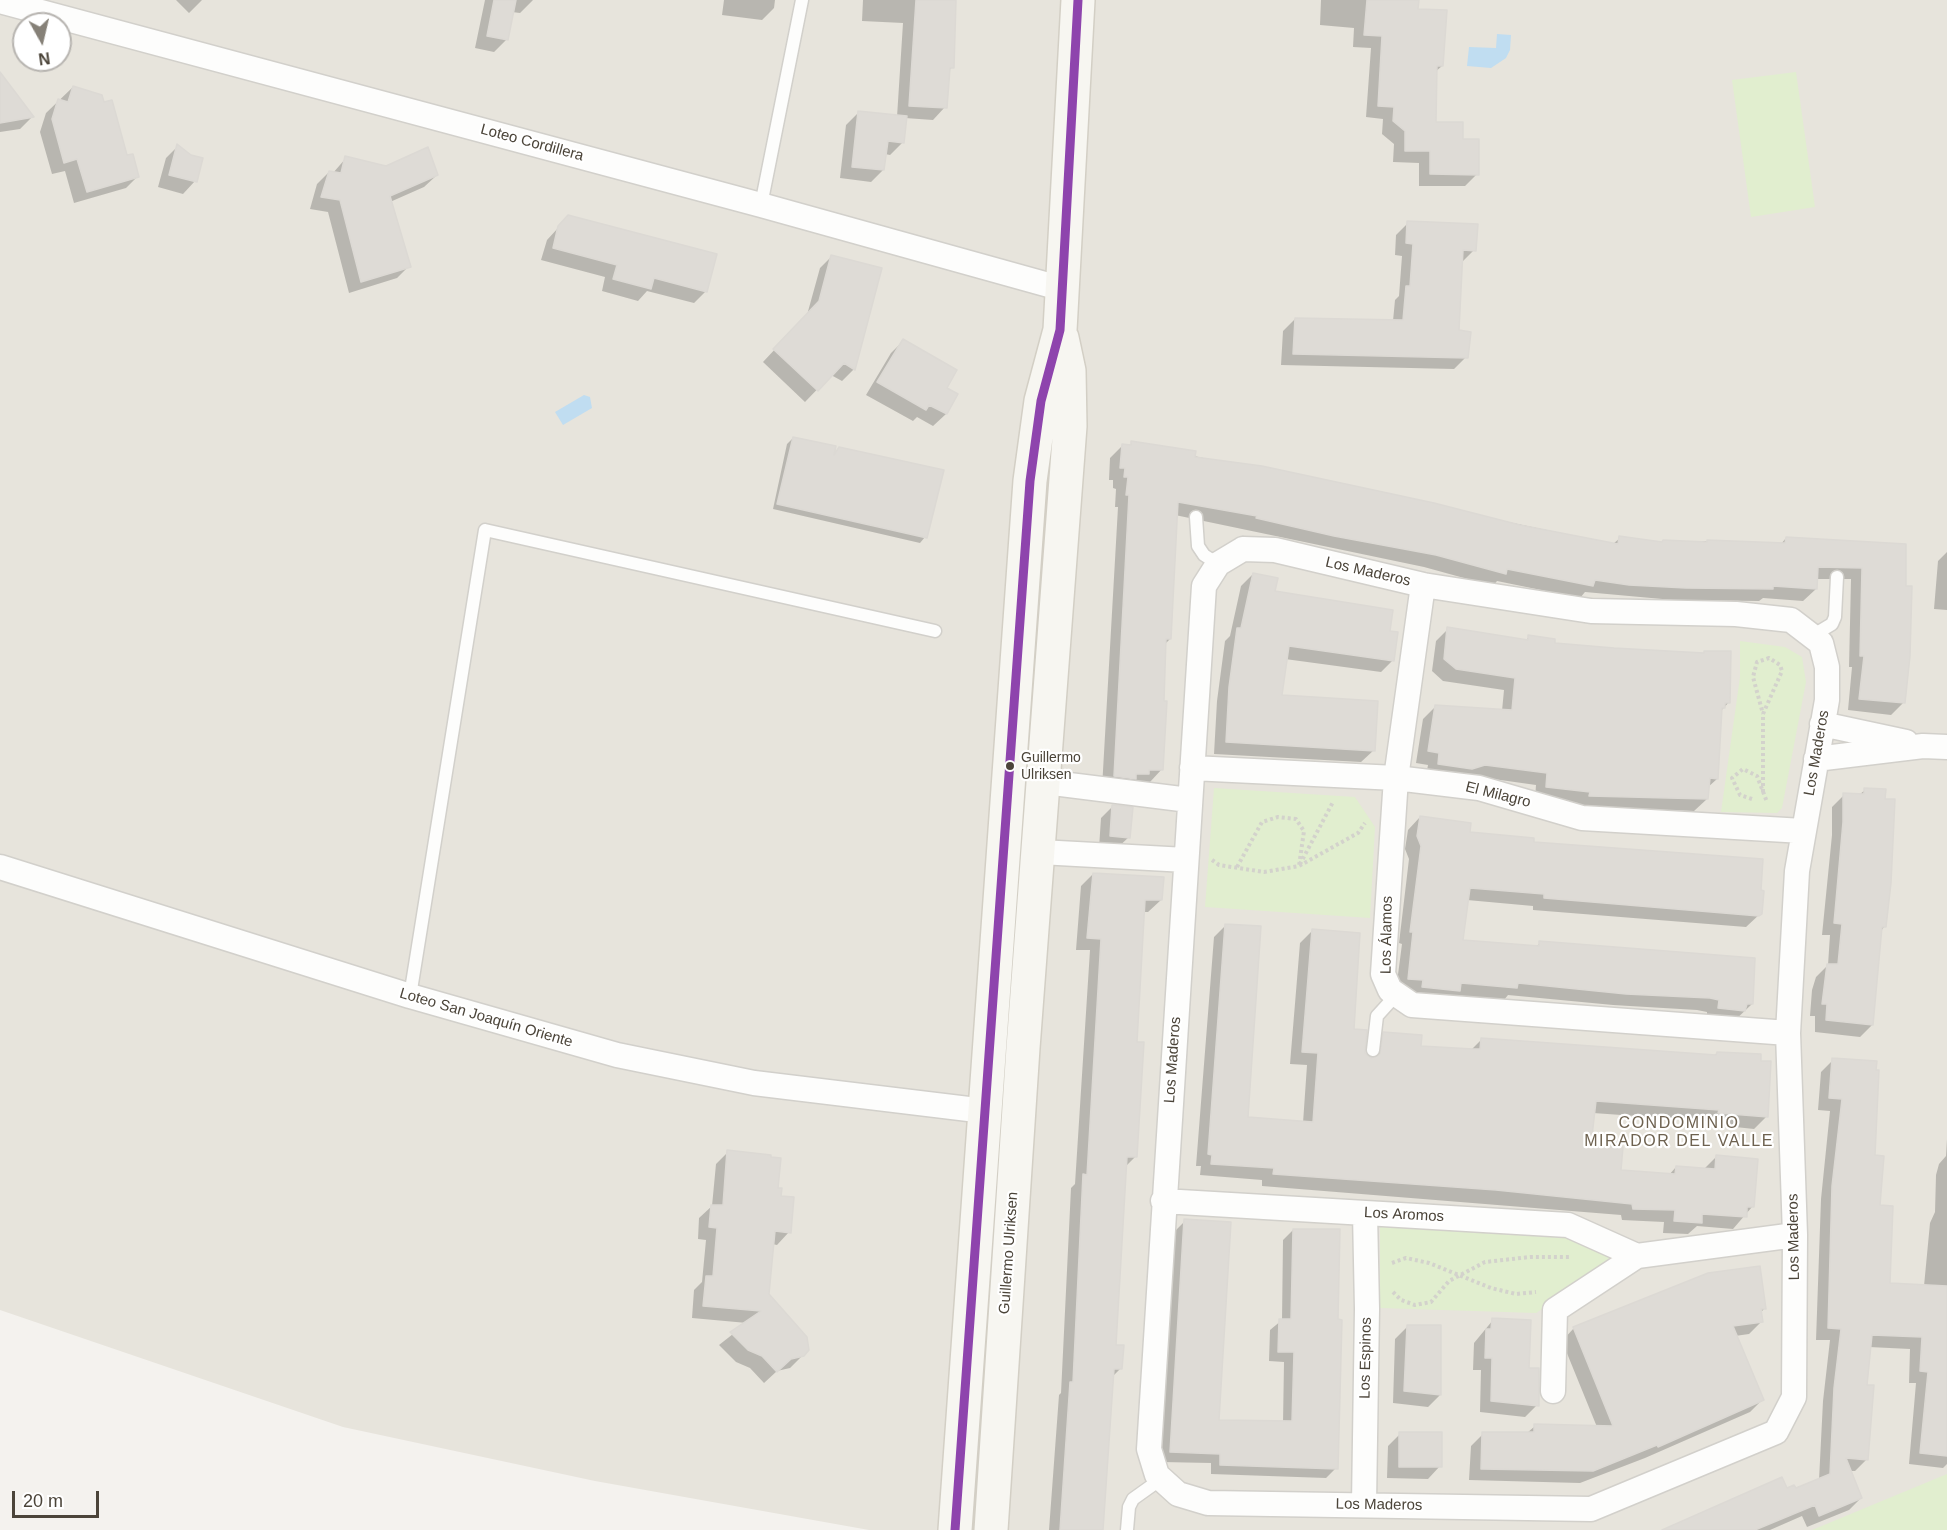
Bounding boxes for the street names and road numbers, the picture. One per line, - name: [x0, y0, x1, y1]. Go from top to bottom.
- street label: Loteo Cordillera: [479, 121, 585, 165]
- street label: Los Maderos: [1324, 553, 1412, 591]
- street label: Los Maderos: [1801, 709, 1833, 797]
- street label: El Milagro: [1463, 778, 1533, 812]
- street label: Los Álamos: [1377, 896, 1397, 974]
- street label: Loteo San Joaquín Oriente: [397, 985, 575, 1051]
- street label: Los Maderos: [1161, 1016, 1185, 1104]
- street label: Guillermo Ulriksen: [996, 1191, 1022, 1315]
- street label: Los Maderos: [1784, 1193, 1804, 1281]
- street label: Los Aromos: [1364, 1204, 1444, 1226]
- street label: Los Espinos: [1356, 1317, 1376, 1399]
- street label: Los Maderos: [1335, 1495, 1423, 1515]

